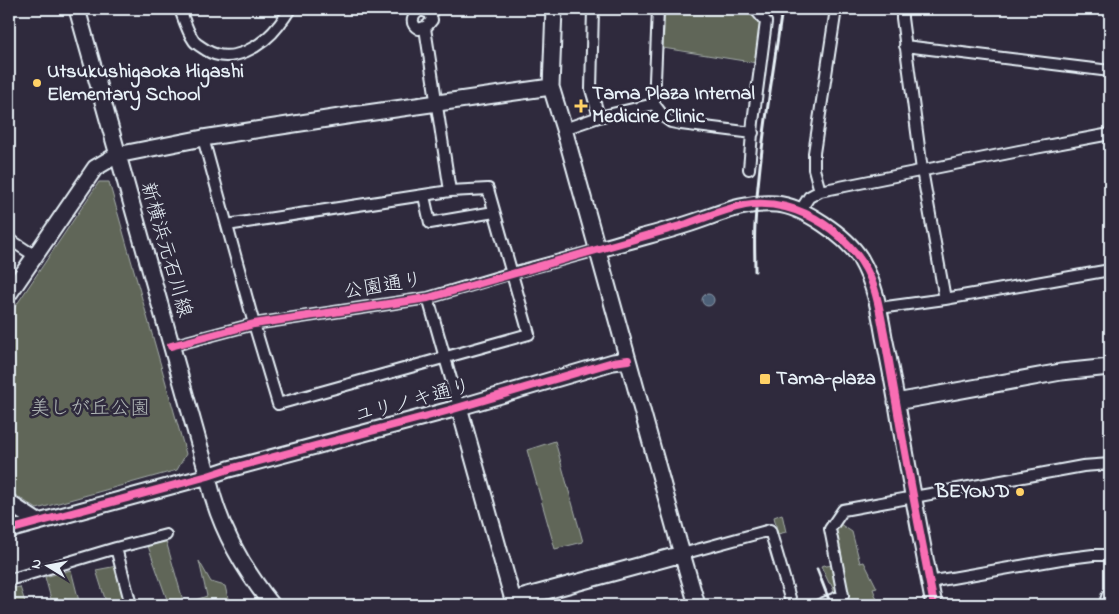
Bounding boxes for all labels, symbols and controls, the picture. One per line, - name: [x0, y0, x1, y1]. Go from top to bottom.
- place label: Utsukushigaoka Higashi Elementary School: [47, 58, 244, 111]
- marker: Utsukushigaoka Higashi Elementary School: [31, 77, 43, 89]
- place label: Tama Plaza Internal Medicine Clinic: [592, 80, 755, 132]
- marker: Tama Plaza Internal Medicine Clinic: [574, 99, 588, 113]
- street label: 新横浜元石川線: [132, 179, 198, 321]
- street label: 公園通り: [341, 266, 425, 308]
- place label: Tama-plaza: [776, 365, 876, 394]
- street label: ユリノキ通り: [351, 372, 475, 432]
- marker: Tama-plaza: [758, 372, 772, 386]
- park label: 美しが丘公園: [30, 395, 150, 424]
- place label: BEYOND: [934, 478, 1010, 507]
- marker: BEYOND: [1014, 486, 1026, 498]
- north arrow: [22, 542, 72, 592]
- text: N: [26, 558, 48, 570]

